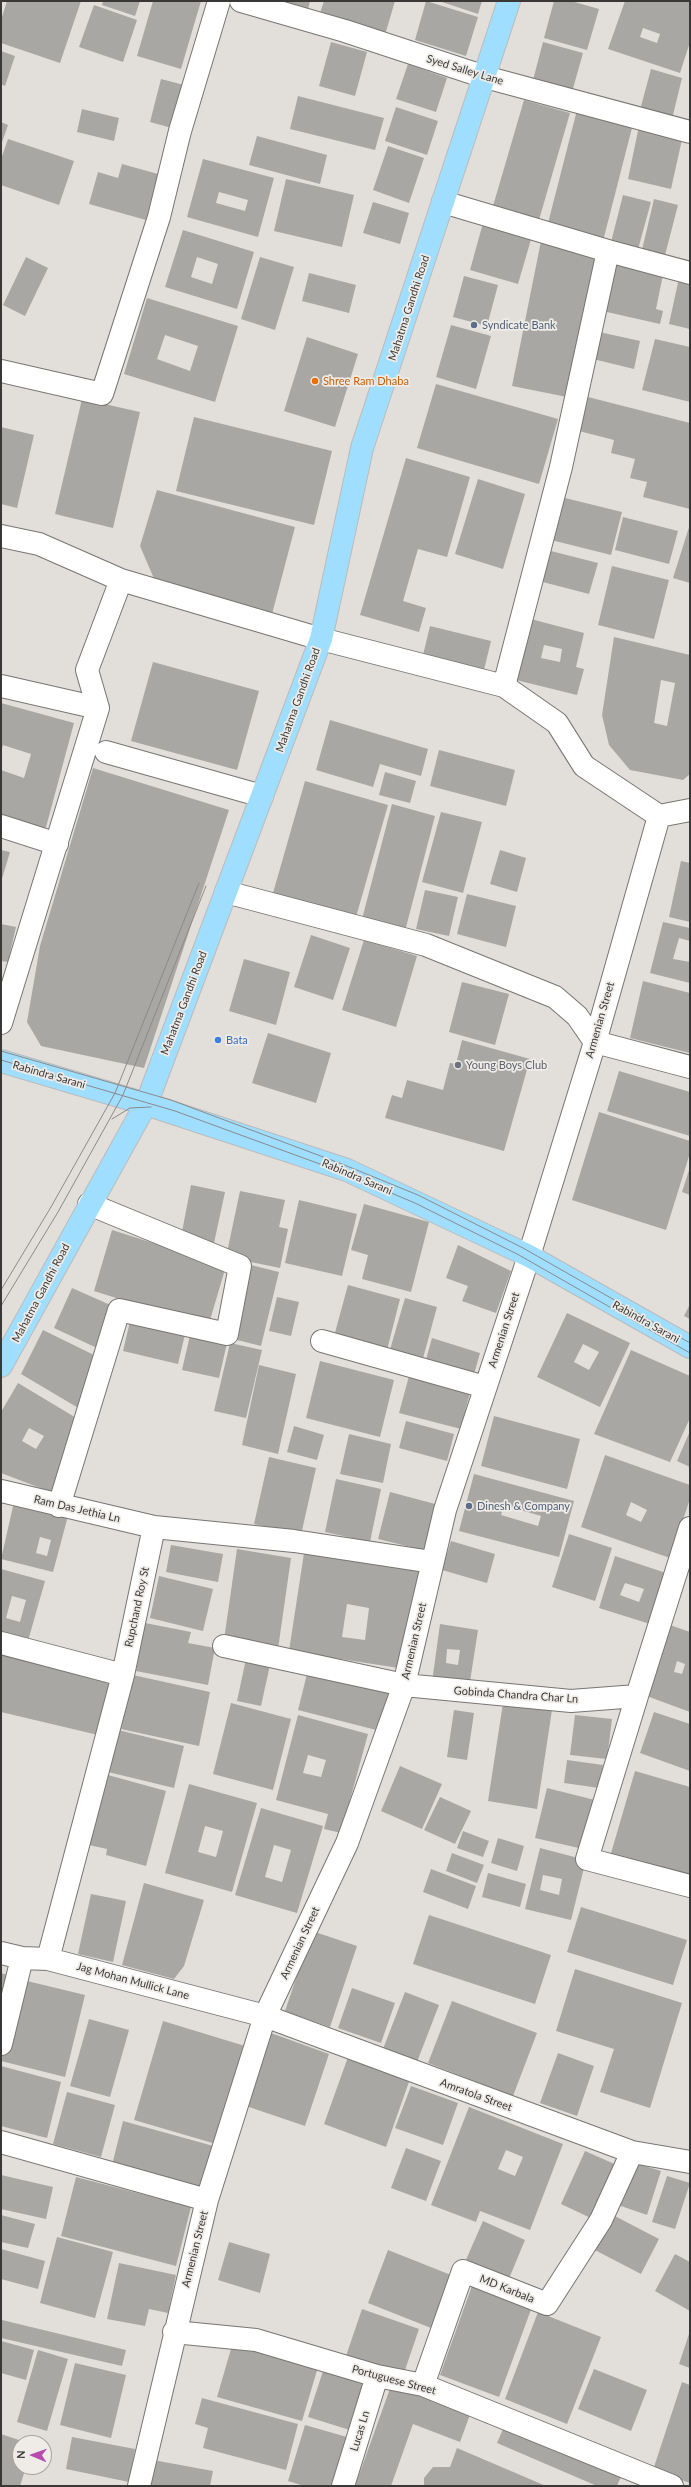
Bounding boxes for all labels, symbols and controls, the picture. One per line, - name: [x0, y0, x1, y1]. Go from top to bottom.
- street label: Syed Salley Lane: [425, 52, 505, 88]
- street label: Mahatma Gandhi Road: [386, 254, 432, 362]
- place label: Syndicate Bank: [482, 318, 556, 332]
- marker: Syndicate Bank: [469, 320, 479, 330]
- place label: Shree Ram Dhaba: [323, 374, 409, 388]
- marker: Shree Ram Dhaba: [310, 376, 320, 386]
- street label: Mahatma Gandhi Road: [273, 646, 323, 754]
- street label: Mahatma Gandhi Road: [158, 949, 210, 1057]
- street label: Armenian Street: [583, 980, 617, 1060]
- place label: Bata: [226, 1033, 248, 1047]
- marker: Bata: [213, 1035, 223, 1045]
- street label: Rabindra Sarani: [11, 1058, 87, 1092]
- place label: Young Boys Club: [466, 1058, 547, 1072]
- marker: Young Boys Club: [453, 1060, 463, 1070]
- street label: Rabindra Sarani: [320, 1156, 394, 1198]
- street label: Mahatma Gandhi Road: [9, 1241, 73, 1345]
- street label: Armenian Street: [486, 1291, 522, 1369]
- street label: Rabindra Sarani: [610, 1298, 682, 1346]
- street label: Ram Das Jethia Ln: [32, 1493, 122, 1525]
- place label: Dinesh & Company: [477, 1499, 570, 1513]
- marker: Dinesh & Company: [464, 1501, 474, 1511]
- street label: Rupchand Roy St: [122, 1566, 152, 1648]
- street label: Armenian Street: [399, 1601, 429, 1681]
- street label: Gobinda Chandra Char Ln: [453, 1684, 579, 1706]
- street label: Armenian Street: [277, 1905, 323, 1981]
- street label: Jag Mohan Mullick Lane: [75, 1960, 191, 2002]
- street label: Amratola Street: [438, 2076, 514, 2114]
- street label: Armenian Street: [179, 2209, 211, 2289]
- street label: MD Karbala: [478, 2272, 536, 2306]
- street label: Portuguese Street: [350, 2362, 438, 2398]
- street label: Lucas Ln: [348, 2409, 372, 2453]
- north arrow: [12, 2435, 52, 2475]
- text: N: [14, 2450, 27, 2459]

